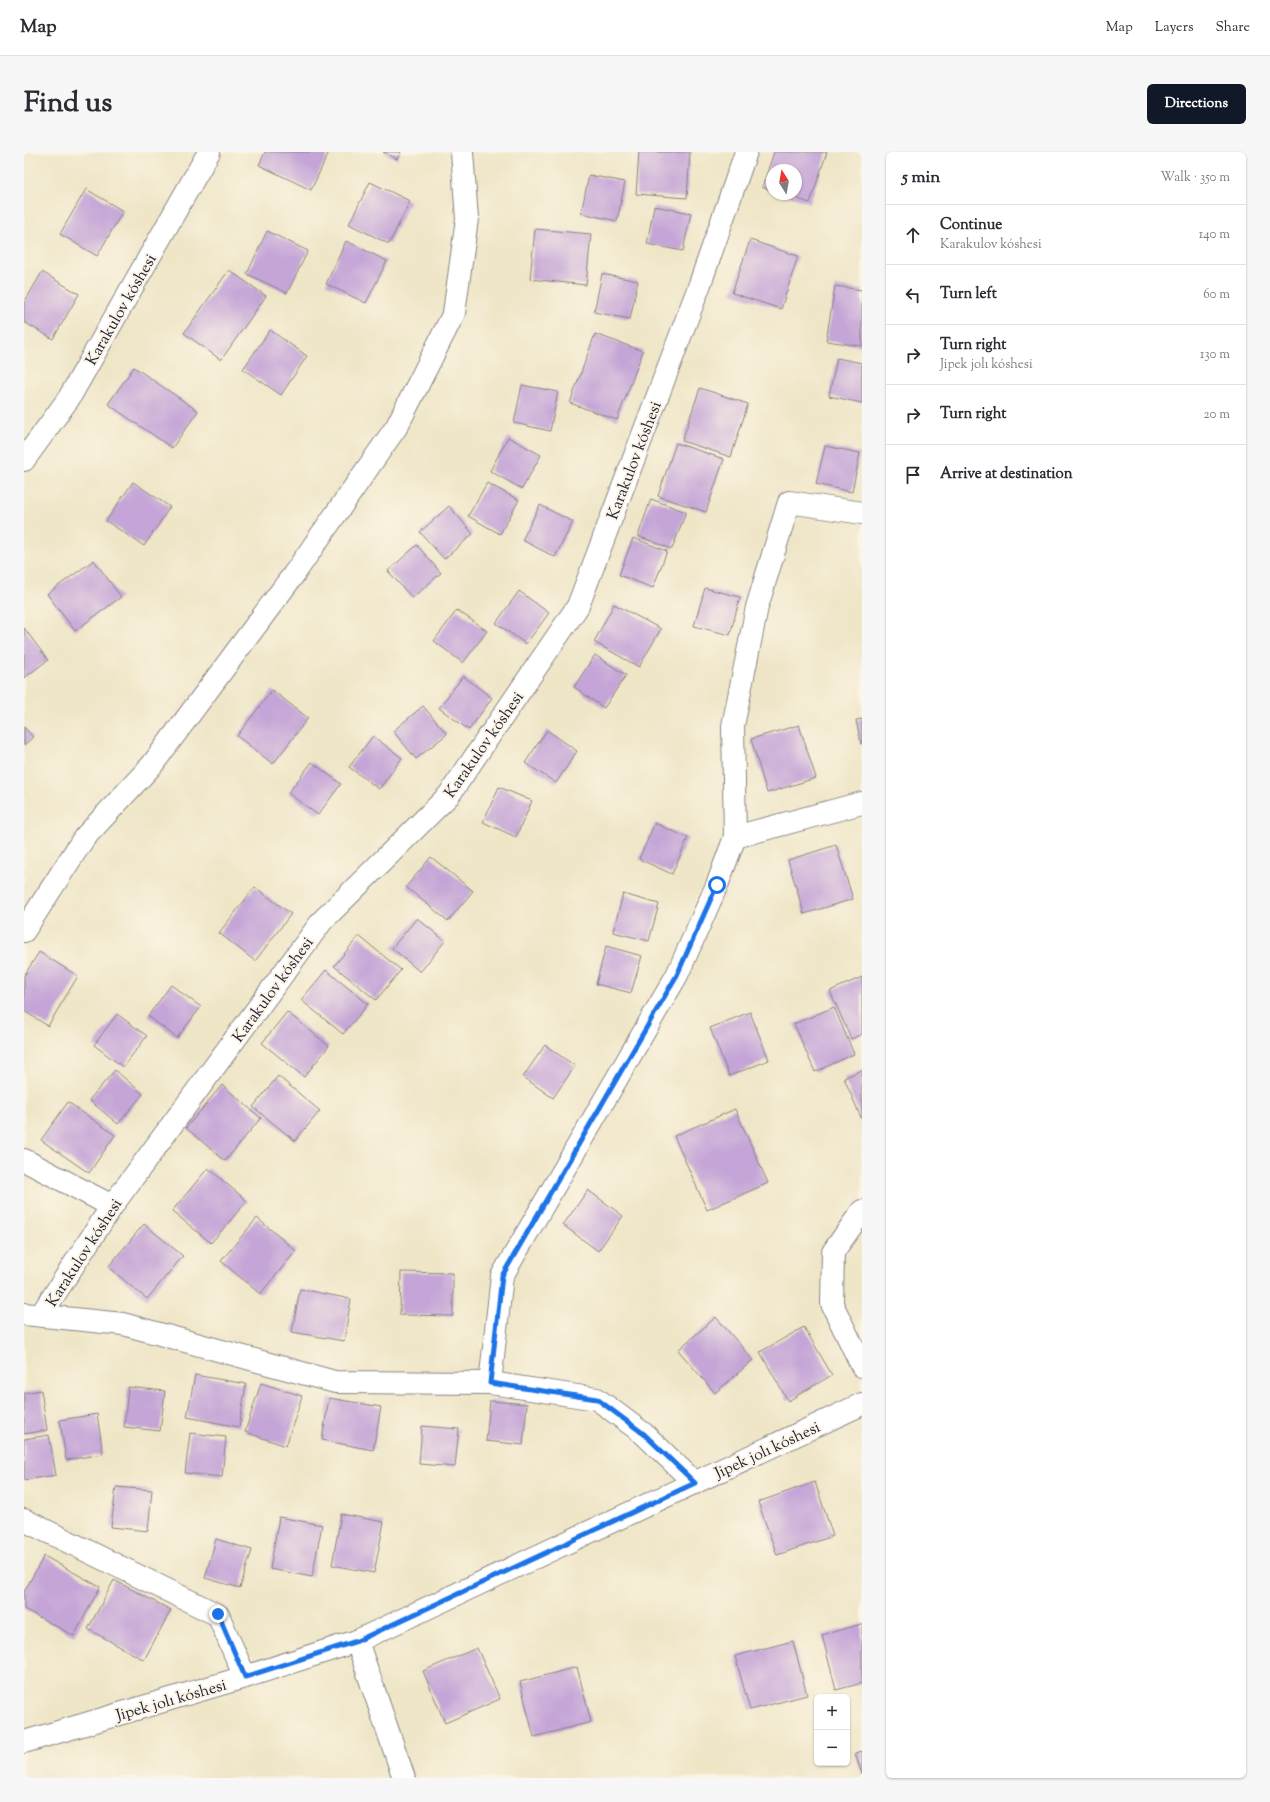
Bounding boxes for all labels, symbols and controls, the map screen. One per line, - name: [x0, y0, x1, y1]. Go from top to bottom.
- text: Map: [20, 14, 57, 41]
- text: Map: [1106, 18, 1133, 38]
- text: Layers: [1155, 18, 1193, 38]
- text: Share: [1215, 18, 1250, 38]
- text: Find us: [24, 84, 112, 124]
- button: Directions: [1147, 84, 1246, 124]
- north arrow: [766, 164, 802, 200]
- text: 5 min: [902, 166, 940, 190]
- text: Walk · 350 m: [1161, 169, 1230, 187]
- text: Continue: [940, 215, 1002, 236]
- icon: ahead: [902, 224, 924, 246]
- text: 140 m: [1199, 226, 1230, 244]
- text: Karakulov kóshesi: [940, 236, 1042, 254]
- street label: Karakulov kóshesi: [81, 250, 164, 370]
- icon: left: [902, 284, 924, 306]
- text: Turn left: [940, 284, 997, 305]
- text: 60 m: [1203, 286, 1230, 304]
- text: Turn right: [940, 335, 1006, 356]
- icon: right: [902, 344, 924, 366]
- text: 130 m: [1200, 346, 1230, 364]
- text: Jipek jolı kóshesi: [940, 356, 1033, 374]
- street label: Karakulov kóshesi: [602, 398, 669, 523]
- icon: right: [902, 404, 924, 426]
- text: Turn right: [940, 404, 1006, 425]
- text: 20 m: [1204, 406, 1230, 424]
- icon: arrive: [902, 464, 924, 486]
- text: Arrive at destination: [940, 464, 1073, 485]
- street label: Karakulov kóshesi: [440, 687, 531, 803]
- route start: [708, 876, 726, 894]
- street label: Karakulov kóshesi: [228, 933, 320, 1048]
- street label: Karakulov kóshesi: [41, 1194, 129, 1312]
- street label: Jipek jolı kóshesi: [711, 1417, 825, 1486]
- route end: [209, 1605, 227, 1623]
- street label: Jipek jolı kóshesi: [113, 1675, 230, 1728]
- map controls: [814, 1694, 850, 1766]
- button: +: [814, 1694, 850, 1730]
- button: −: [814, 1730, 850, 1766]

